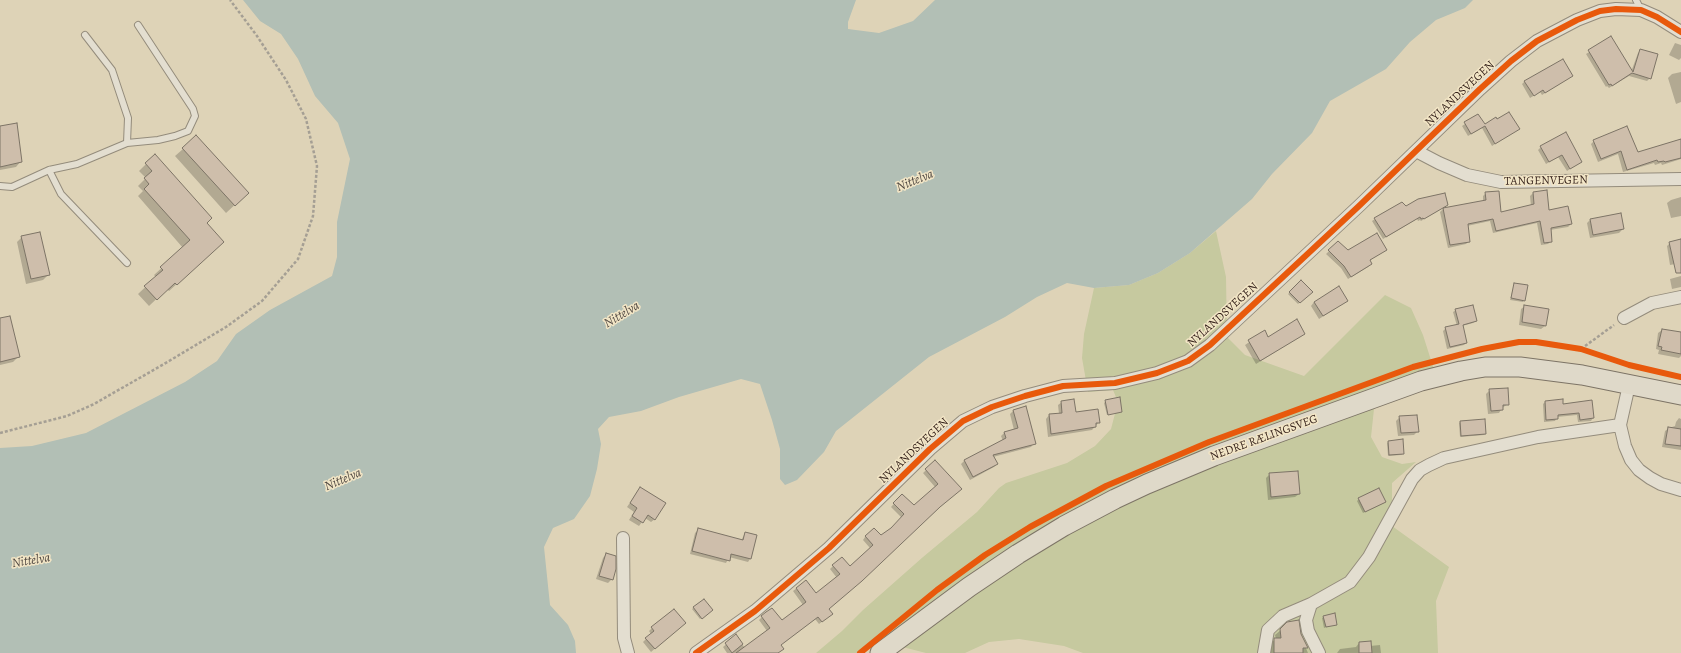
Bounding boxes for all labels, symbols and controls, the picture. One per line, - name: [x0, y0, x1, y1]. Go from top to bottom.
- street label: NYLANDSVEGEN: [1422, 58, 1498, 130]
- water label: Nittelva: [894, 167, 936, 195]
- street label: TANGENVEGEN: [1504, 173, 1588, 189]
- street label: NYLANDSVEGEN: [1185, 280, 1261, 350]
- water label: Nittelva: [601, 298, 643, 332]
- street label: NEDRE RÆLINGSVEG: [1208, 412, 1320, 464]
- street label: NYLANDSVEGEN: [876, 415, 952, 487]
- water label: Nittelva: [322, 465, 364, 495]
- water label: Nittelva: [11, 550, 51, 572]

